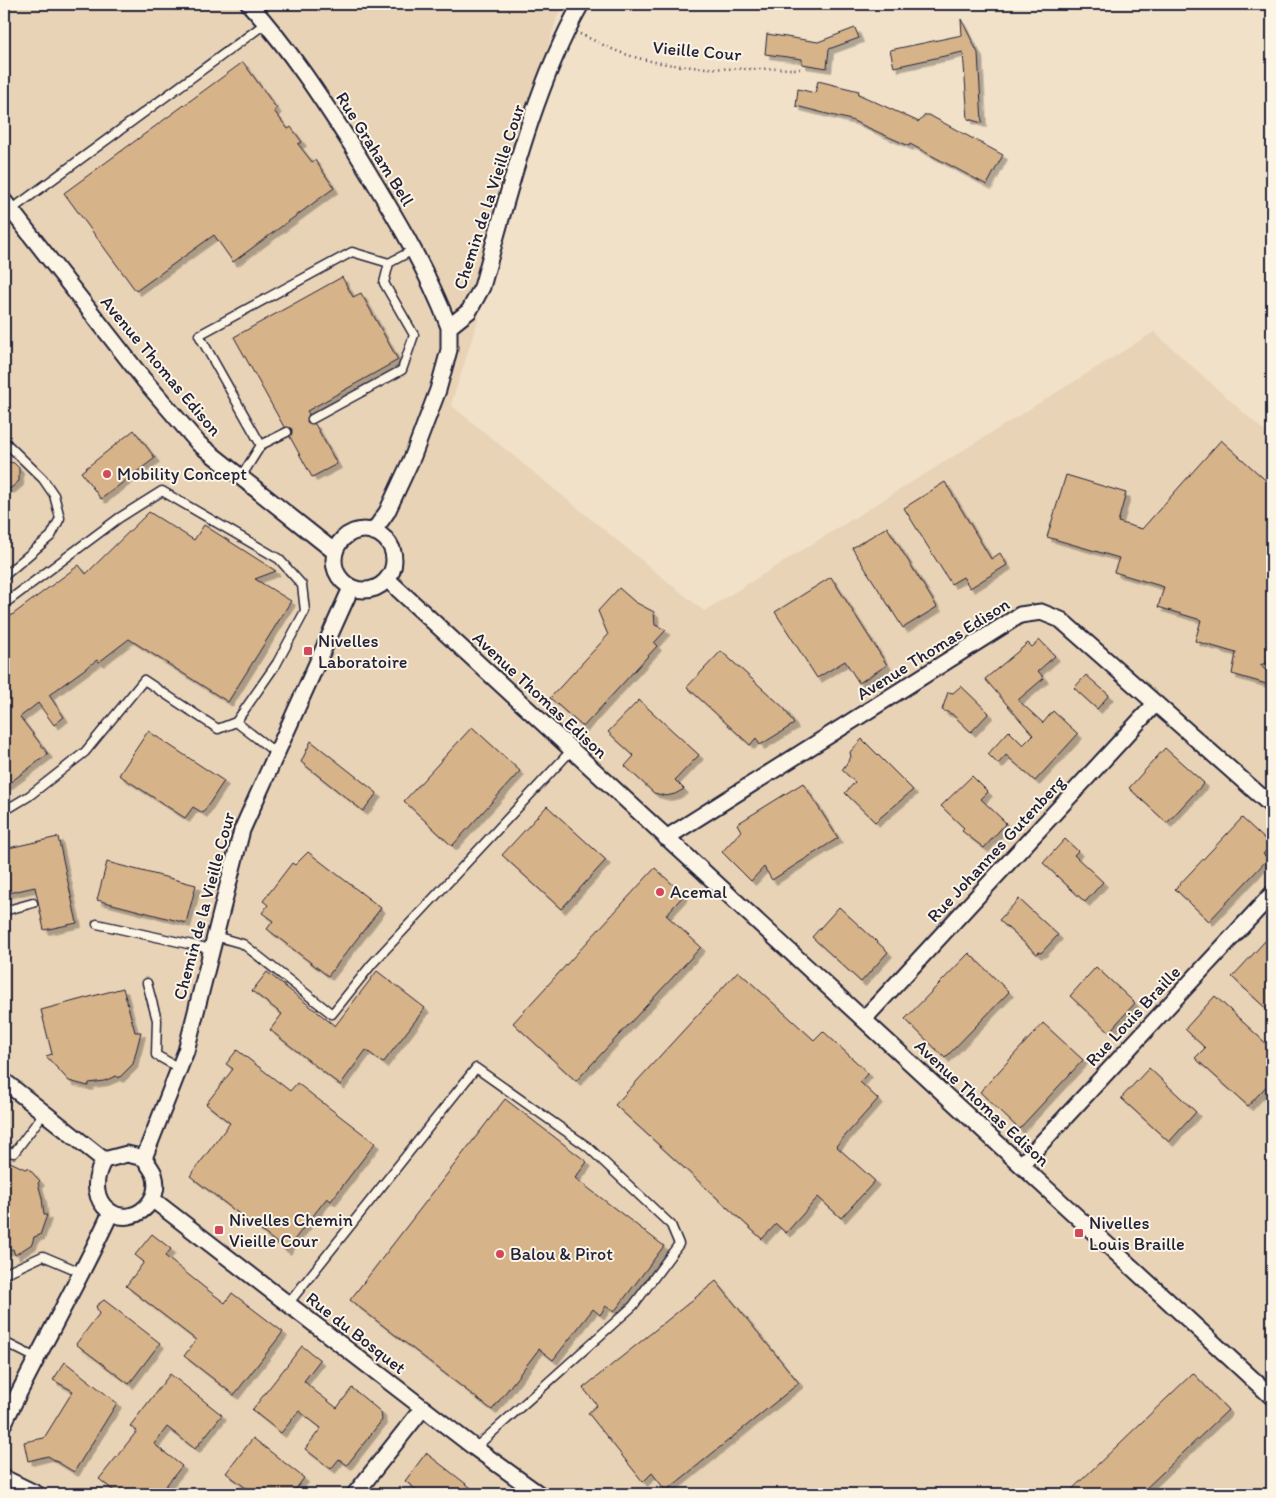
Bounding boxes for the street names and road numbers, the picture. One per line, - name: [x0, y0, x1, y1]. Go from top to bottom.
- street label: Vieille Cour: [652, 36, 743, 66]
- street label: Rue Graham Bell: [331, 88, 419, 210]
- street label: Chemin de la Vieille Cour: [449, 101, 530, 292]
- street label: Avenue Thomas Edison: [96, 291, 226, 441]
- street label: Avenue Thomas Edison: [852, 593, 1014, 705]
- street label: Avenue Thomas Edison: [468, 627, 612, 763]
- street label: Rue Johannes Gutenberg: [922, 771, 1070, 927]
- street label: Chemin de la Vieille Cour: [168, 809, 240, 1002]
- street label: Rue Louis Braille: [1081, 961, 1185, 1071]
- street label: Avenue Thomas Edison: [910, 1035, 1054, 1171]
- street label: Rue du Bosquet: [302, 1287, 411, 1379]

